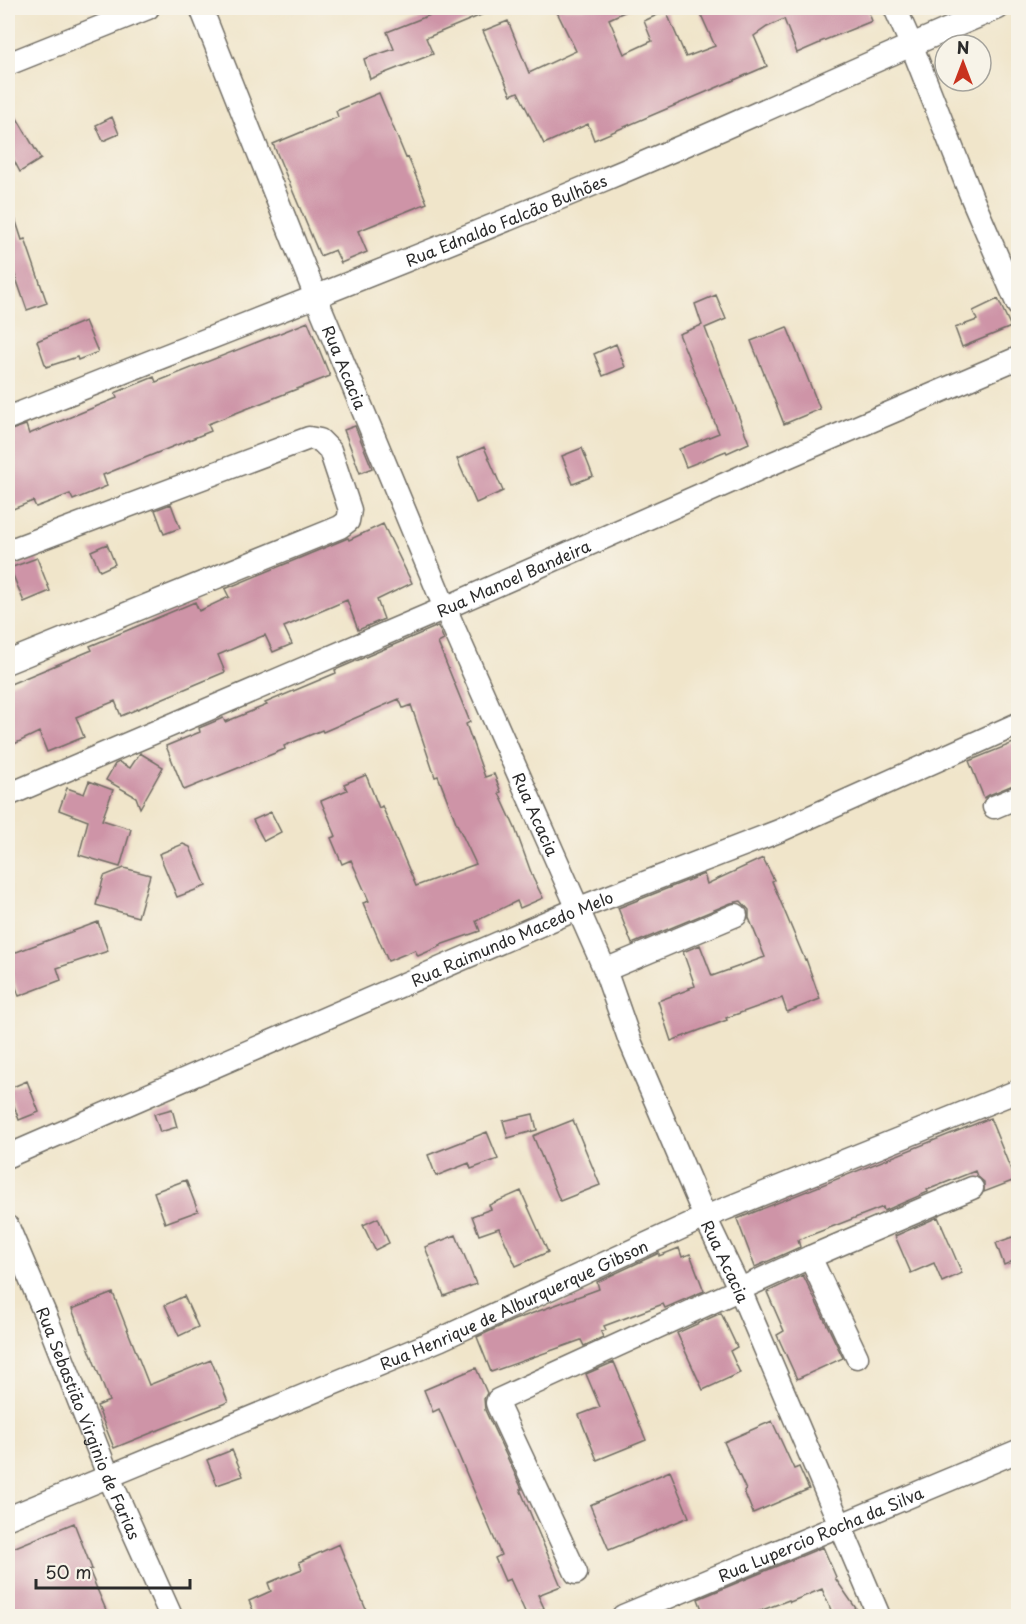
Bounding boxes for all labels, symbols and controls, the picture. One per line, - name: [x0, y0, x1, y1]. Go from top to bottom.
- north arrow: [933, 33, 993, 93]
- text: N: [957, 35, 969, 59]
- street label: Rua Ednaldo Falcão Bulhões: [402, 168, 610, 272]
- street label: Rua Acacia: [317, 321, 373, 413]
- street label: Rua Manoel Bandeira: [433, 533, 594, 622]
- street label: Rua Acacia: [507, 768, 565, 860]
- street label: Rua Raimundo Macedo Melo: [407, 884, 617, 992]
- street label: Rua Acacia: [696, 1216, 756, 1306]
- street label: Rua Henrique de Alburquerque Gibson: [376, 1233, 652, 1375]
- street label: Rua Sebastião Virginio de Farias: [31, 1303, 147, 1543]
- street label: Rua Lupercio Rocha da Silva: [714, 1480, 927, 1587]
- scale bar: [36, 1552, 190, 1590]
- text: 50 m: [45, 1558, 92, 1585]

